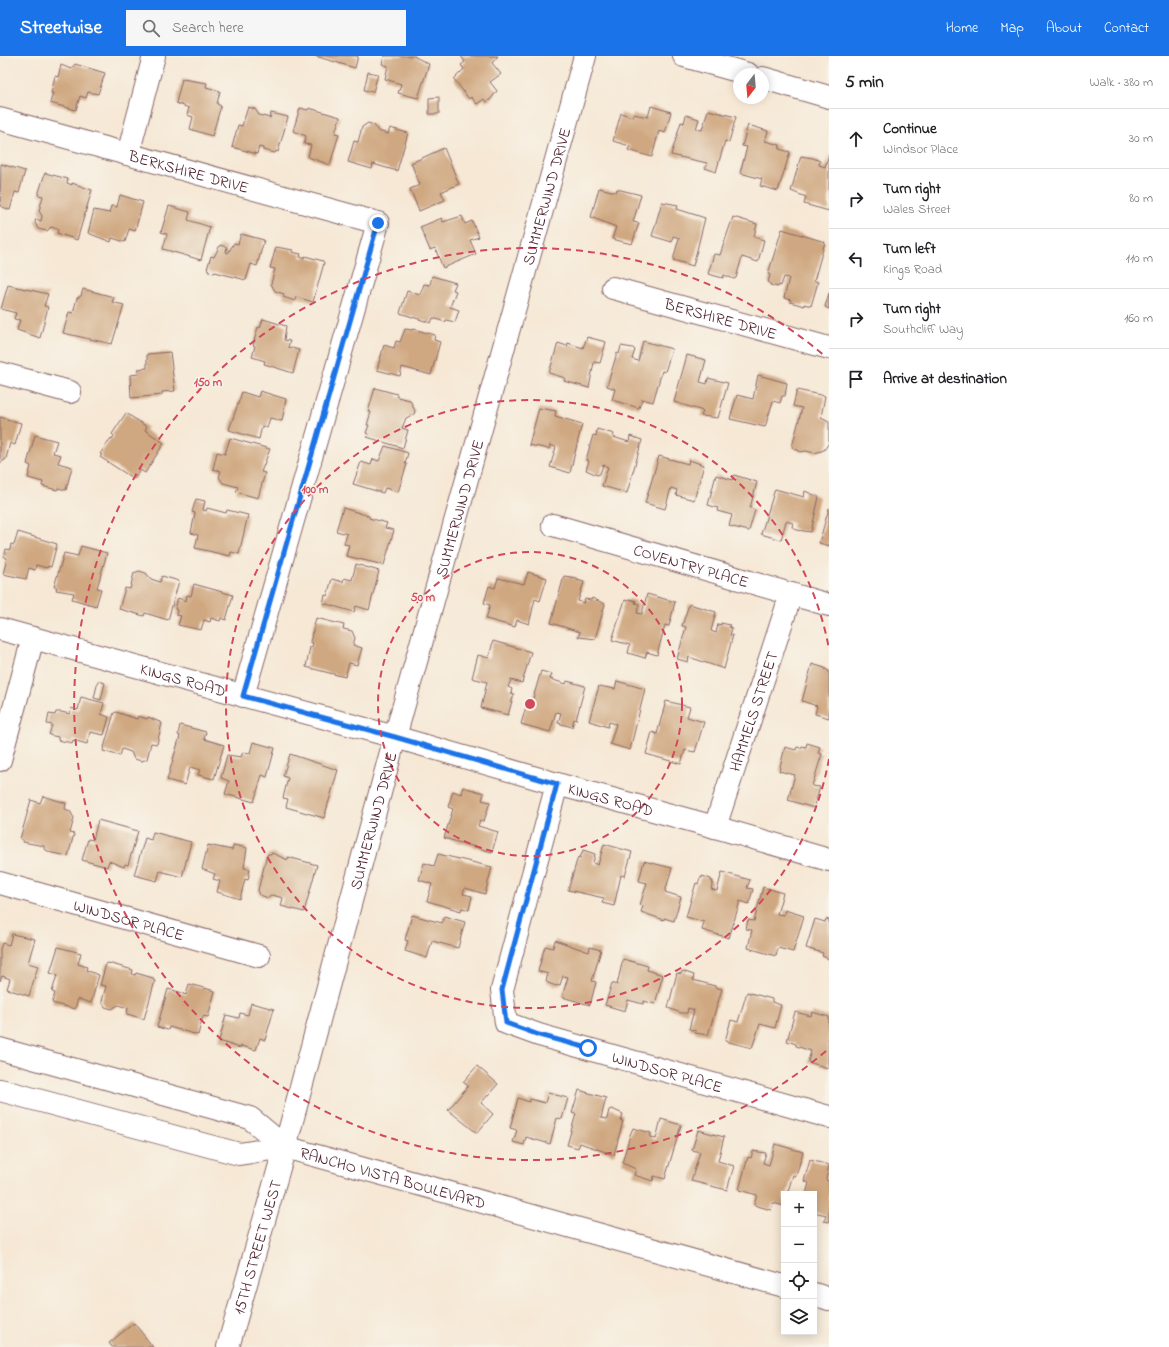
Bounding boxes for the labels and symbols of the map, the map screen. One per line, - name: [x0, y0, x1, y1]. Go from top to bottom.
- north arrow: [733, 68, 769, 104]
- street label: SUMMERWIND DRIVE: [517, 125, 578, 268]
- street label: BERKSHIRE DRIVE: [125, 145, 251, 201]
- route end: [369, 214, 387, 232]
- street label: BERSHIRE DRIVE: [660, 293, 779, 347]
- text: 150 m: [194, 374, 223, 392]
- street label: SUMMERWIND DRIVE: [430, 437, 491, 580]
- text: 100 m: [302, 481, 329, 499]
- street label: COVENTRY PLACE: [630, 539, 751, 595]
- text: 50 m: [411, 589, 436, 607]
- street label: HAMMELS STREET: [724, 648, 786, 775]
- street label: KINGS ROAD: [137, 658, 228, 704]
- centre of rings: [523, 697, 537, 711]
- street label: SUMMERWIND DRIVE: [345, 749, 404, 893]
- street label: KINGS ROAD: [565, 777, 656, 824]
- street label: WINDSOR PLACE: [70, 894, 187, 948]
- route start: [579, 1039, 597, 1057]
- street label: WINDSOR PLACE: [609, 1046, 725, 1100]
- street label: RANCHO VISTA BOULEVARD: [297, 1142, 488, 1216]
- street label: 15TH STREET WEST: [228, 1177, 289, 1318]

